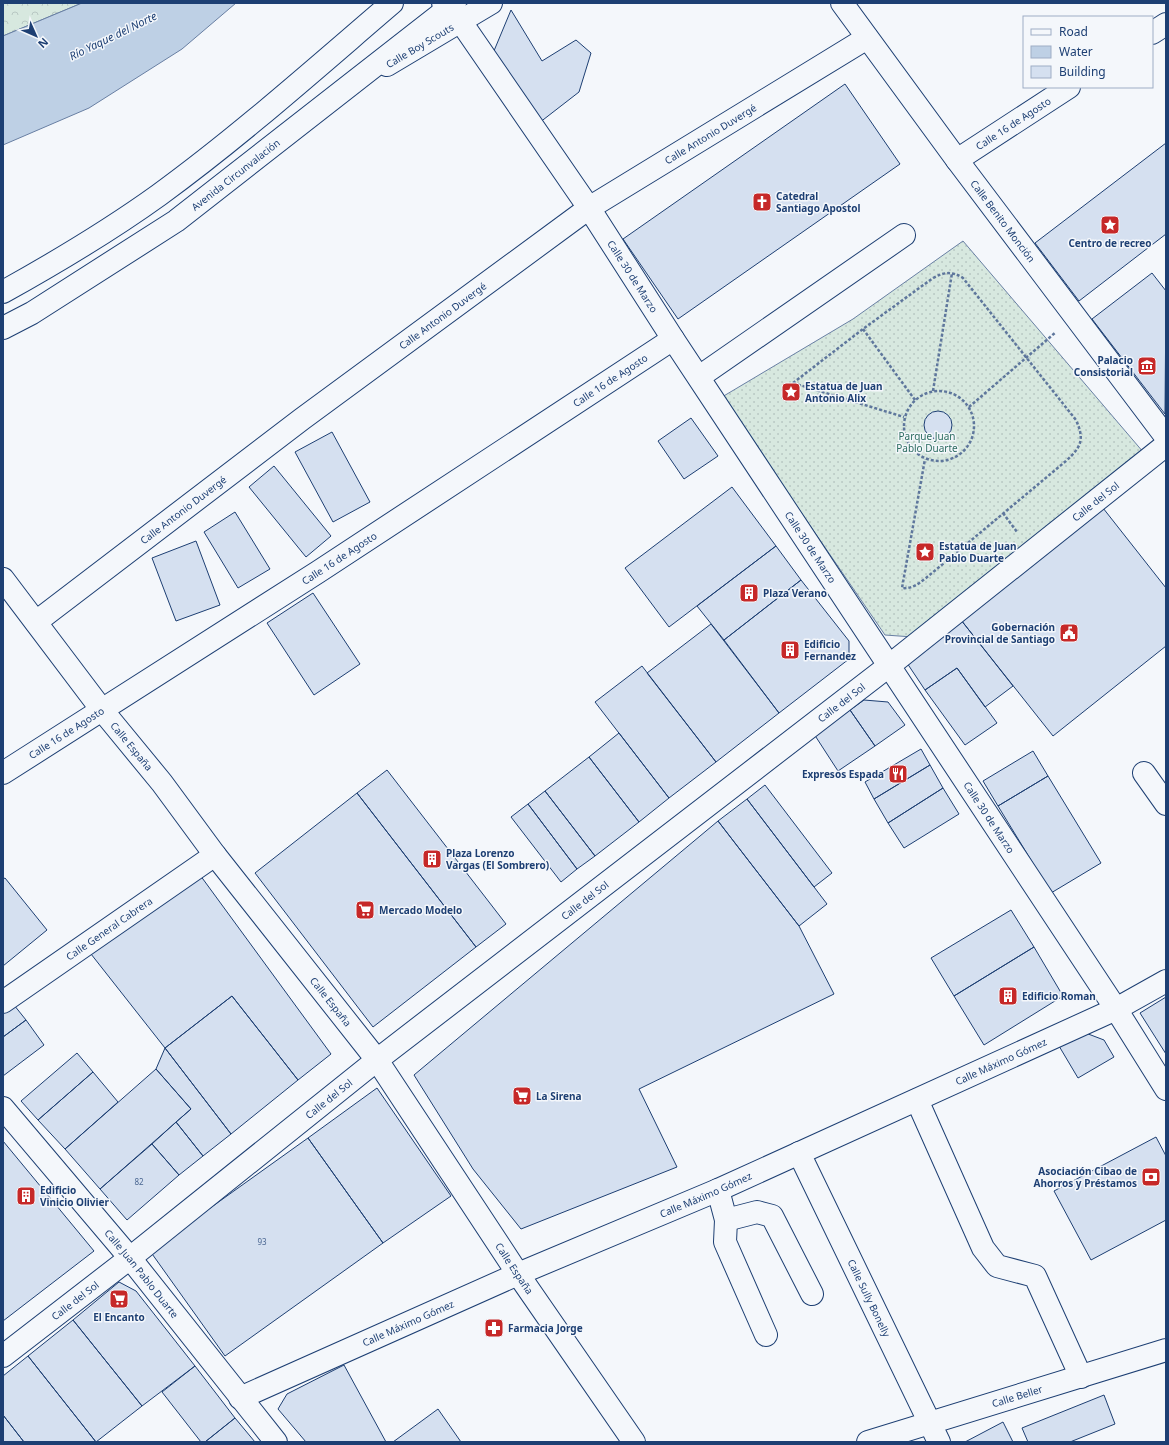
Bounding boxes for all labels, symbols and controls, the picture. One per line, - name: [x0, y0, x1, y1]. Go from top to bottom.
- water label: Río Yaque del Norte: [67, 8, 159, 63]
- north arrow: [16, 16, 56, 56]
- legend: [1023, 16, 1153, 88]
- street label: Calle Boy Scouts: [383, 20, 456, 71]
- text: Road: [1059, 23, 1088, 40]
- text: N: [35, 35, 52, 52]
- text: Water: [1059, 43, 1093, 60]
- text: Building: [1059, 63, 1106, 80]
- street label: Calle 16 de Agosto: [973, 94, 1053, 153]
- street label: Calle Antonio Duvergé: [662, 100, 759, 167]
- street label: Avenida Circunvalación: [188, 135, 283, 214]
- street label: Calle Benito Monción: [967, 177, 1039, 265]
- place label: Catedral Santiago Apostol: [776, 189, 861, 215]
- church icon: Catedral Santiago Apostol: [751, 191, 773, 213]
- place icon: Centro de recreo: [1099, 214, 1121, 236]
- place label: Centro de recreo: [1068, 236, 1152, 250]
- street label: Calle 30 de Marzo: [604, 237, 661, 315]
- street label: Calle Antonio Duvergé: [396, 279, 489, 352]
- street label: Calle 16 de Agosto: [570, 351, 650, 410]
- place label: Palacio Consistorial: [1074, 353, 1133, 379]
- museum icon: Palacio Consistorial: [1136, 355, 1158, 377]
- place label: Estatua de Juan Antonio Alix: [805, 379, 883, 405]
- place icon: Estatua de Juan Antonio Alix: [780, 381, 802, 403]
- park label: Parque Juan Pablo Duarte: [896, 429, 958, 455]
- street label: Calle Antonio Duvergé: [137, 472, 229, 547]
- street label: Calle del Sol: [1069, 478, 1122, 524]
- street label: Calle 30 de Marzo: [782, 508, 839, 586]
- street label: Calle 16 de Agosto: [299, 528, 379, 588]
- place label: Estatua de Juan Pablo Duarte: [939, 539, 1017, 565]
- place icon: Estatua de Juan Pablo Duarte: [914, 541, 936, 563]
- building icon: Plaza Verano: [738, 582, 760, 604]
- place label: Plaza Verano: [763, 586, 827, 600]
- place label: Gobernación Provincial de Santiago: [945, 620, 1055, 646]
- public building icon: Gobernación Provincial de Santiago: [1058, 622, 1080, 644]
- place label: Edificio Fernandez: [804, 637, 856, 663]
- building icon: Edificio Fernandez: [779, 639, 801, 661]
- street label: Calle del Sol: [815, 680, 868, 725]
- street label: Calle 16 de Agosto: [26, 703, 107, 762]
- street label: Calle España: [107, 719, 156, 774]
- restaurant icon: Expresos Espada: [887, 763, 909, 785]
- place label: Expresos Espada: [802, 767, 884, 781]
- street label: Calle 30 de Marzo: [960, 779, 1018, 856]
- place label: Plaza Lorenzo Vargas (El Sombrero): [446, 846, 549, 872]
- building icon: Plaza Lorenzo Vargas (El Sombrero): [421, 848, 443, 870]
- street label: Calle del Sol: [558, 877, 611, 923]
- street label: Calle General Cabrera: [63, 894, 155, 963]
- supermarket icon: Mercado Modelo: [354, 899, 376, 921]
- place label: Mercado Modelo: [379, 903, 462, 917]
- street label: Calle España: [307, 974, 355, 1029]
- building icon: Edificio Roman: [997, 985, 1019, 1007]
- place label: Edificio Roman: [1022, 989, 1096, 1003]
- street label: Calle Máximo Gómez: [953, 1034, 1049, 1088]
- street label: Calle del Sol: [302, 1076, 355, 1122]
- supermarket icon: La Sirena: [511, 1085, 533, 1107]
- place label: La Sirena: [536, 1089, 581, 1103]
- place label: Asociación Cibao de Ahorros y Préstamos: [1034, 1164, 1137, 1190]
- bank icon: Asociación Cibao de Ahorros y Préstamos: [1140, 1166, 1162, 1188]
- street label: Calle Máximo Gómez: [657, 1169, 754, 1221]
- house number: 82: [134, 1176, 144, 1187]
- place label: Edificio Vinicio Olivier: [40, 1183, 110, 1209]
- building icon: Edificio Vinicio Olivier: [15, 1185, 37, 1207]
- street label: Calle Juan Pablo Duarte: [102, 1226, 182, 1321]
- house number: 93: [257, 1236, 267, 1247]
- street label: Calle España: [492, 1240, 537, 1297]
- street label: Calle Sully Bonelly: [844, 1257, 894, 1340]
- street label: Calle del Sol: [48, 1278, 102, 1323]
- supermarket icon: El Encanto: [108, 1288, 130, 1310]
- street label: Calle Máximo Gómez: [360, 1296, 456, 1350]
- place label: El Encanto: [93, 1310, 145, 1324]
- pharmacy icon: Farmacia Jorge: [483, 1317, 505, 1339]
- place label: Farmacia Jorge: [508, 1321, 583, 1335]
- street label: Calle Beller: [990, 1382, 1044, 1410]

